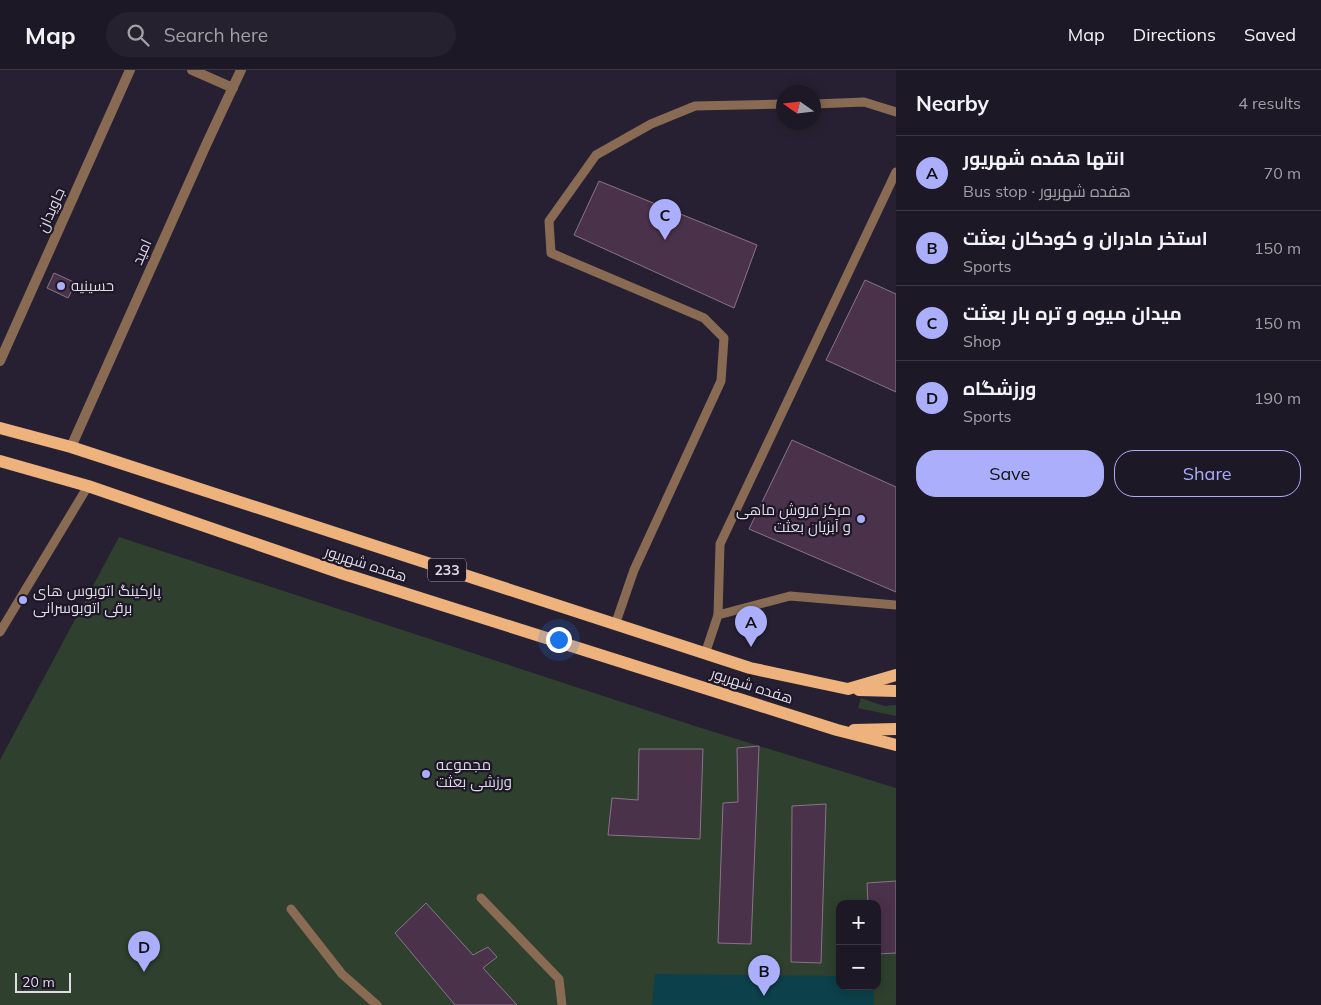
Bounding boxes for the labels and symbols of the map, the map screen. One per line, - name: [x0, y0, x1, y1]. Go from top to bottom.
- north arrow: [776, 85, 821, 130]
- street label: جاویدان: [32, 184, 70, 236]
- pin: C: [649, 199, 681, 240]
- street label: امید: [128, 236, 156, 268]
- place label: حسینیه: [71, 276, 114, 295]
- marker: حسینیه: [55, 280, 67, 292]
- place label: مرکز فروش ماهی و آبزیان بعثت: [736, 500, 851, 537]
- marker: مرکز فروش ماهی و آبزیان بعثت: [855, 513, 867, 525]
- street label: هفده شهریور: [321, 541, 410, 587]
- road number: 233: [428, 558, 466, 582]
- place label: پارکینگ اتوبوس های برقی اتوبوسرانی: [33, 581, 161, 618]
- marker: پارکینگ اتوبوس های برقی اتوبوسرانی: [17, 594, 29, 606]
- pin: A: [735, 606, 767, 647]
- your location: [546, 627, 572, 653]
- street label: هفده شهریور: [707, 663, 796, 709]
- place label: مجموعه ورزشی بعثت: [436, 755, 512, 792]
- marker: مجموعه ورزشی بعثت: [420, 768, 432, 780]
- pin: D: [128, 931, 160, 972]
- pin: B: [748, 955, 780, 996]
- scale bar: [15, 970, 71, 993]

